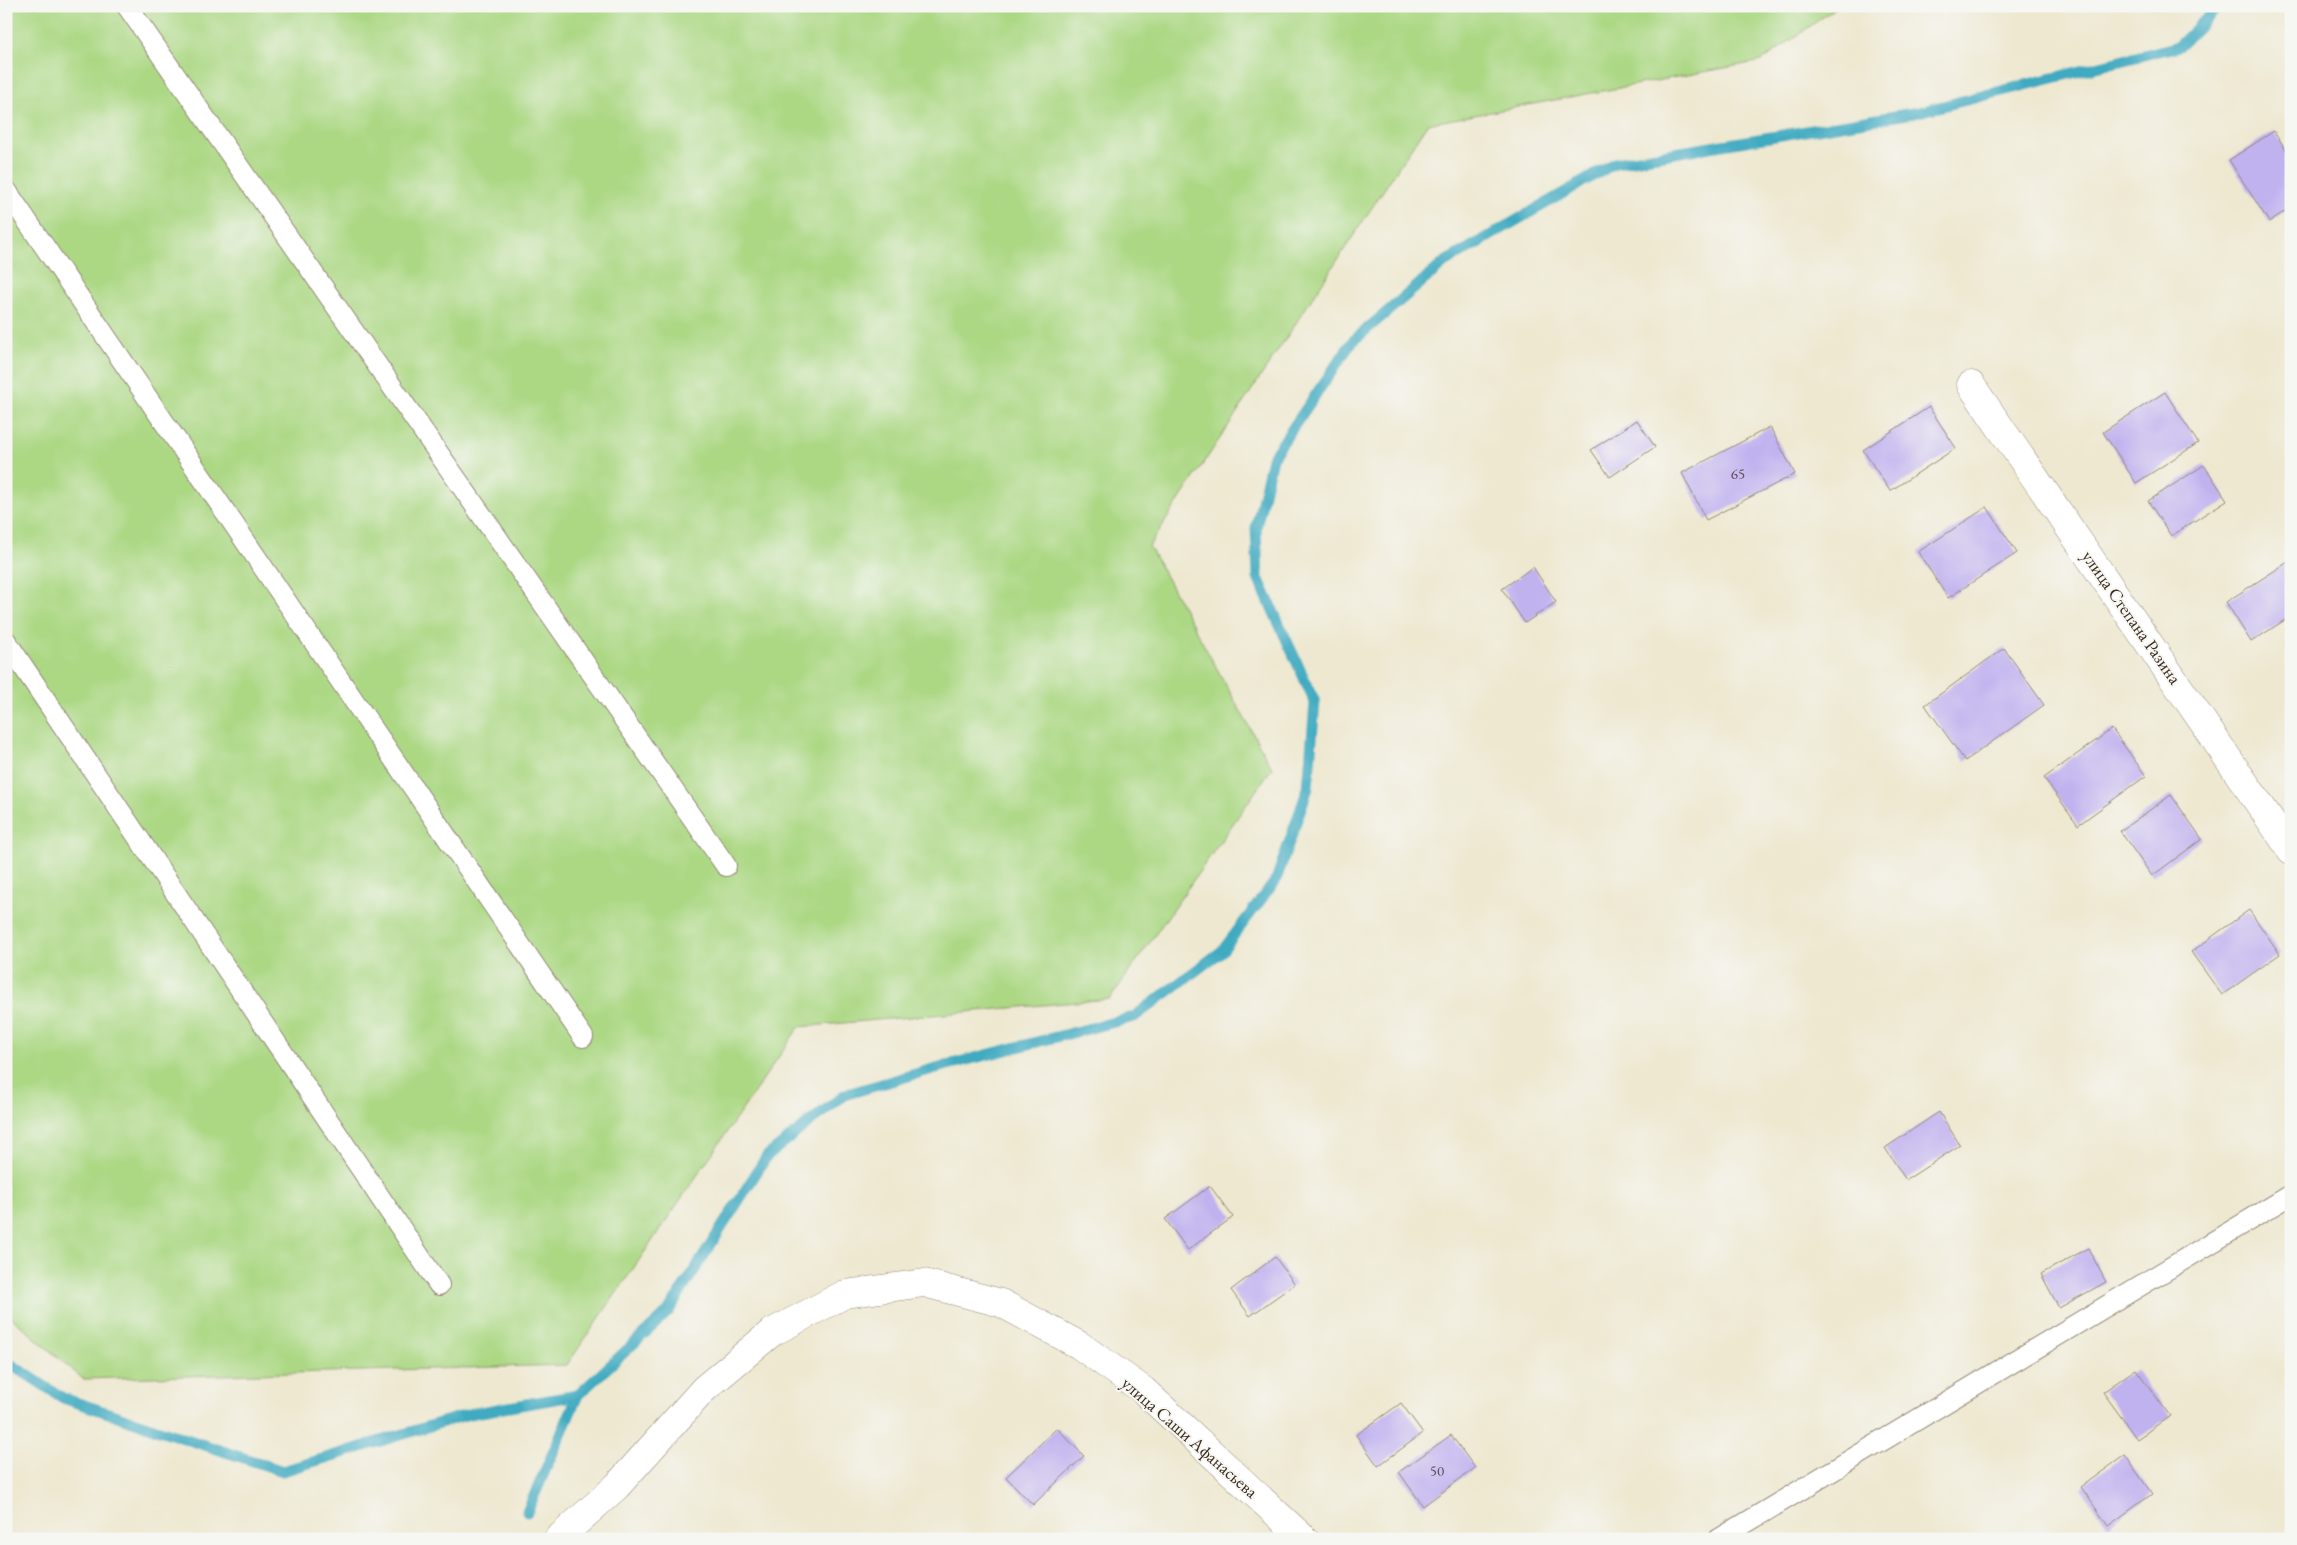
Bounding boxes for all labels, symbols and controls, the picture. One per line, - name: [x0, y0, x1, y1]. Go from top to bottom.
- house number: 65: [1731, 464, 1745, 483]
- street label: улица Степана Разина: [2077, 546, 2187, 689]
- street label: улица Саши Афанасьева: [1117, 1371, 1264, 1503]
- house number: 50: [1430, 1461, 1444, 1480]

